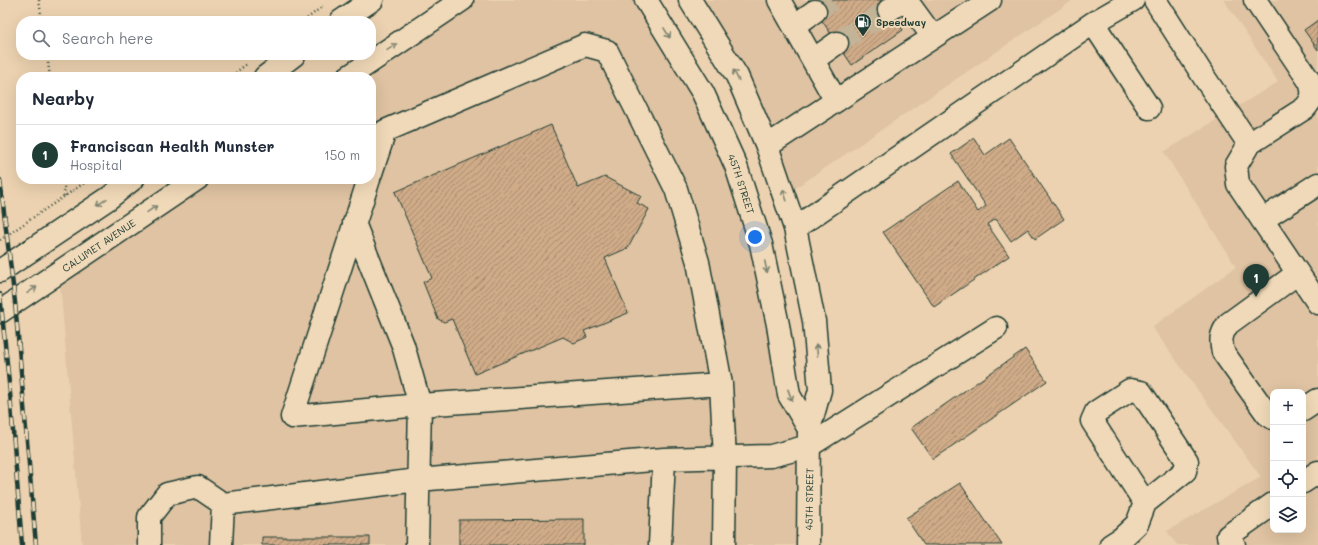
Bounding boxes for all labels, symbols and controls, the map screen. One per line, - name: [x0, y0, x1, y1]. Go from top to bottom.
- fuel station icon: Speedway: [853, 12, 873, 37]
- place label: Speedway: [876, 15, 927, 29]
- search box: [16, 16, 376, 60]
- icon: search: [30, 27, 52, 49]
- one-way arrow: [664, 27, 672, 39]
- text: Search here: [62, 28, 153, 48]
- one-way arrow: [386, 43, 397, 51]
- one-way arrow: [732, 69, 739, 81]
- text: Nearby: [32, 87, 94, 109]
- text: Franciscan Health Munster: [70, 136, 274, 156]
- text: 1: [42, 146, 48, 163]
- text: 150 m: [324, 146, 360, 163]
- street label: 45TH STREET: [725, 152, 758, 216]
- text: Hospital: [70, 156, 122, 173]
- one-way arrow: [781, 189, 788, 202]
- one-way arrow: [96, 199, 108, 207]
- one-way arrow: [146, 205, 157, 213]
- street label: CALUMET AVENUE: [59, 215, 138, 275]
- your location: [745, 227, 765, 247]
- one-way arrow: [762, 261, 770, 274]
- pin: 1: [1243, 264, 1269, 297]
- one-way arrow: [27, 286, 38, 294]
- one-way arrow: [813, 344, 820, 357]
- one-way arrow: [787, 388, 794, 401]
- map controls: [1270, 389, 1306, 533]
- button: +: [1270, 389, 1306, 425]
- button: −: [1270, 425, 1306, 461]
- button: locate: [1270, 461, 1306, 497]
- street label: 45TH STREET: [801, 467, 817, 530]
- button: layers: [1270, 497, 1306, 533]

